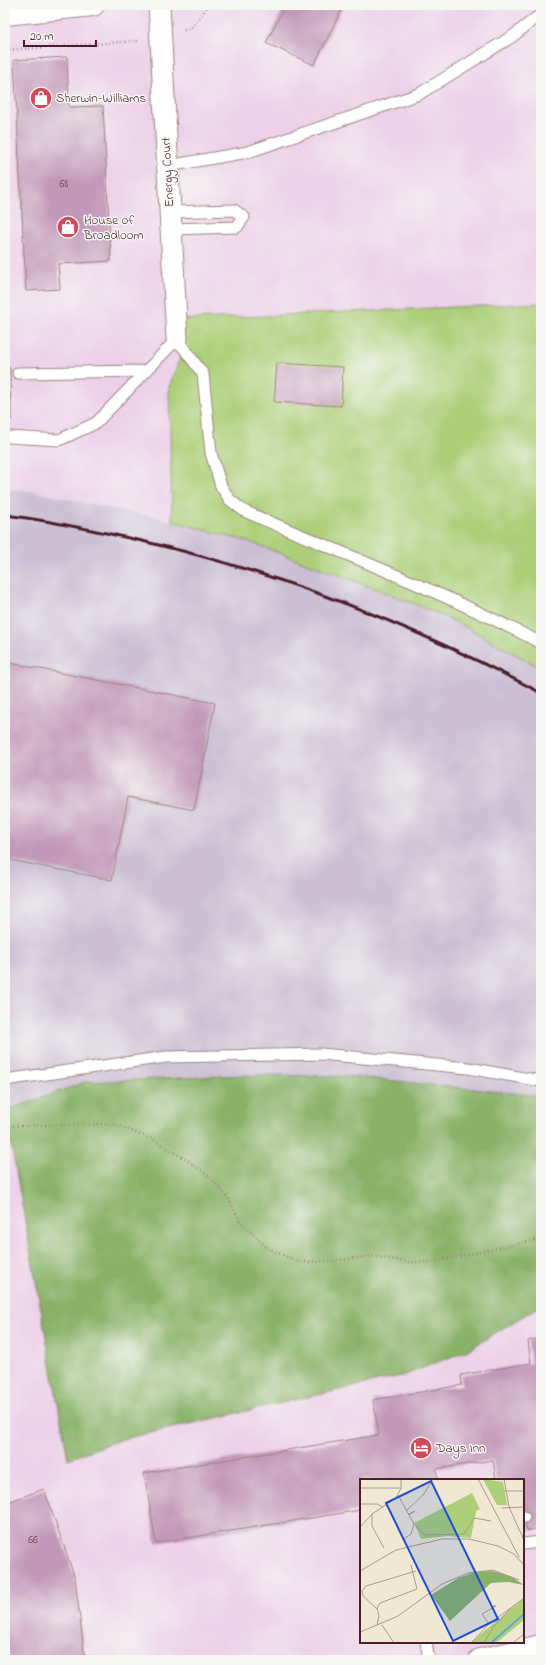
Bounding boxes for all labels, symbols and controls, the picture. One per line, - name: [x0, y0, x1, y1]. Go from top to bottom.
- scale bar: [24, 22, 96, 48]
- text: 20 m: [30, 28, 53, 46]
- shop icon: Sherwin-Williams: [28, 85, 54, 111]
- place label: Sherwin-Williams: [56, 89, 146, 108]
- street label: Energy Court: [157, 136, 180, 208]
- house number: 68: [60, 176, 68, 192]
- place label: House of Broadloom: [83, 211, 144, 245]
- shop icon: House of Broadloom: [55, 214, 81, 240]
- hotel icon: Days Inn: [408, 1435, 434, 1461]
- place label: Days Inn: [435, 1439, 486, 1459]
- inset map: [360, 1479, 524, 1643]
- house number: 66: [28, 1532, 38, 1548]

